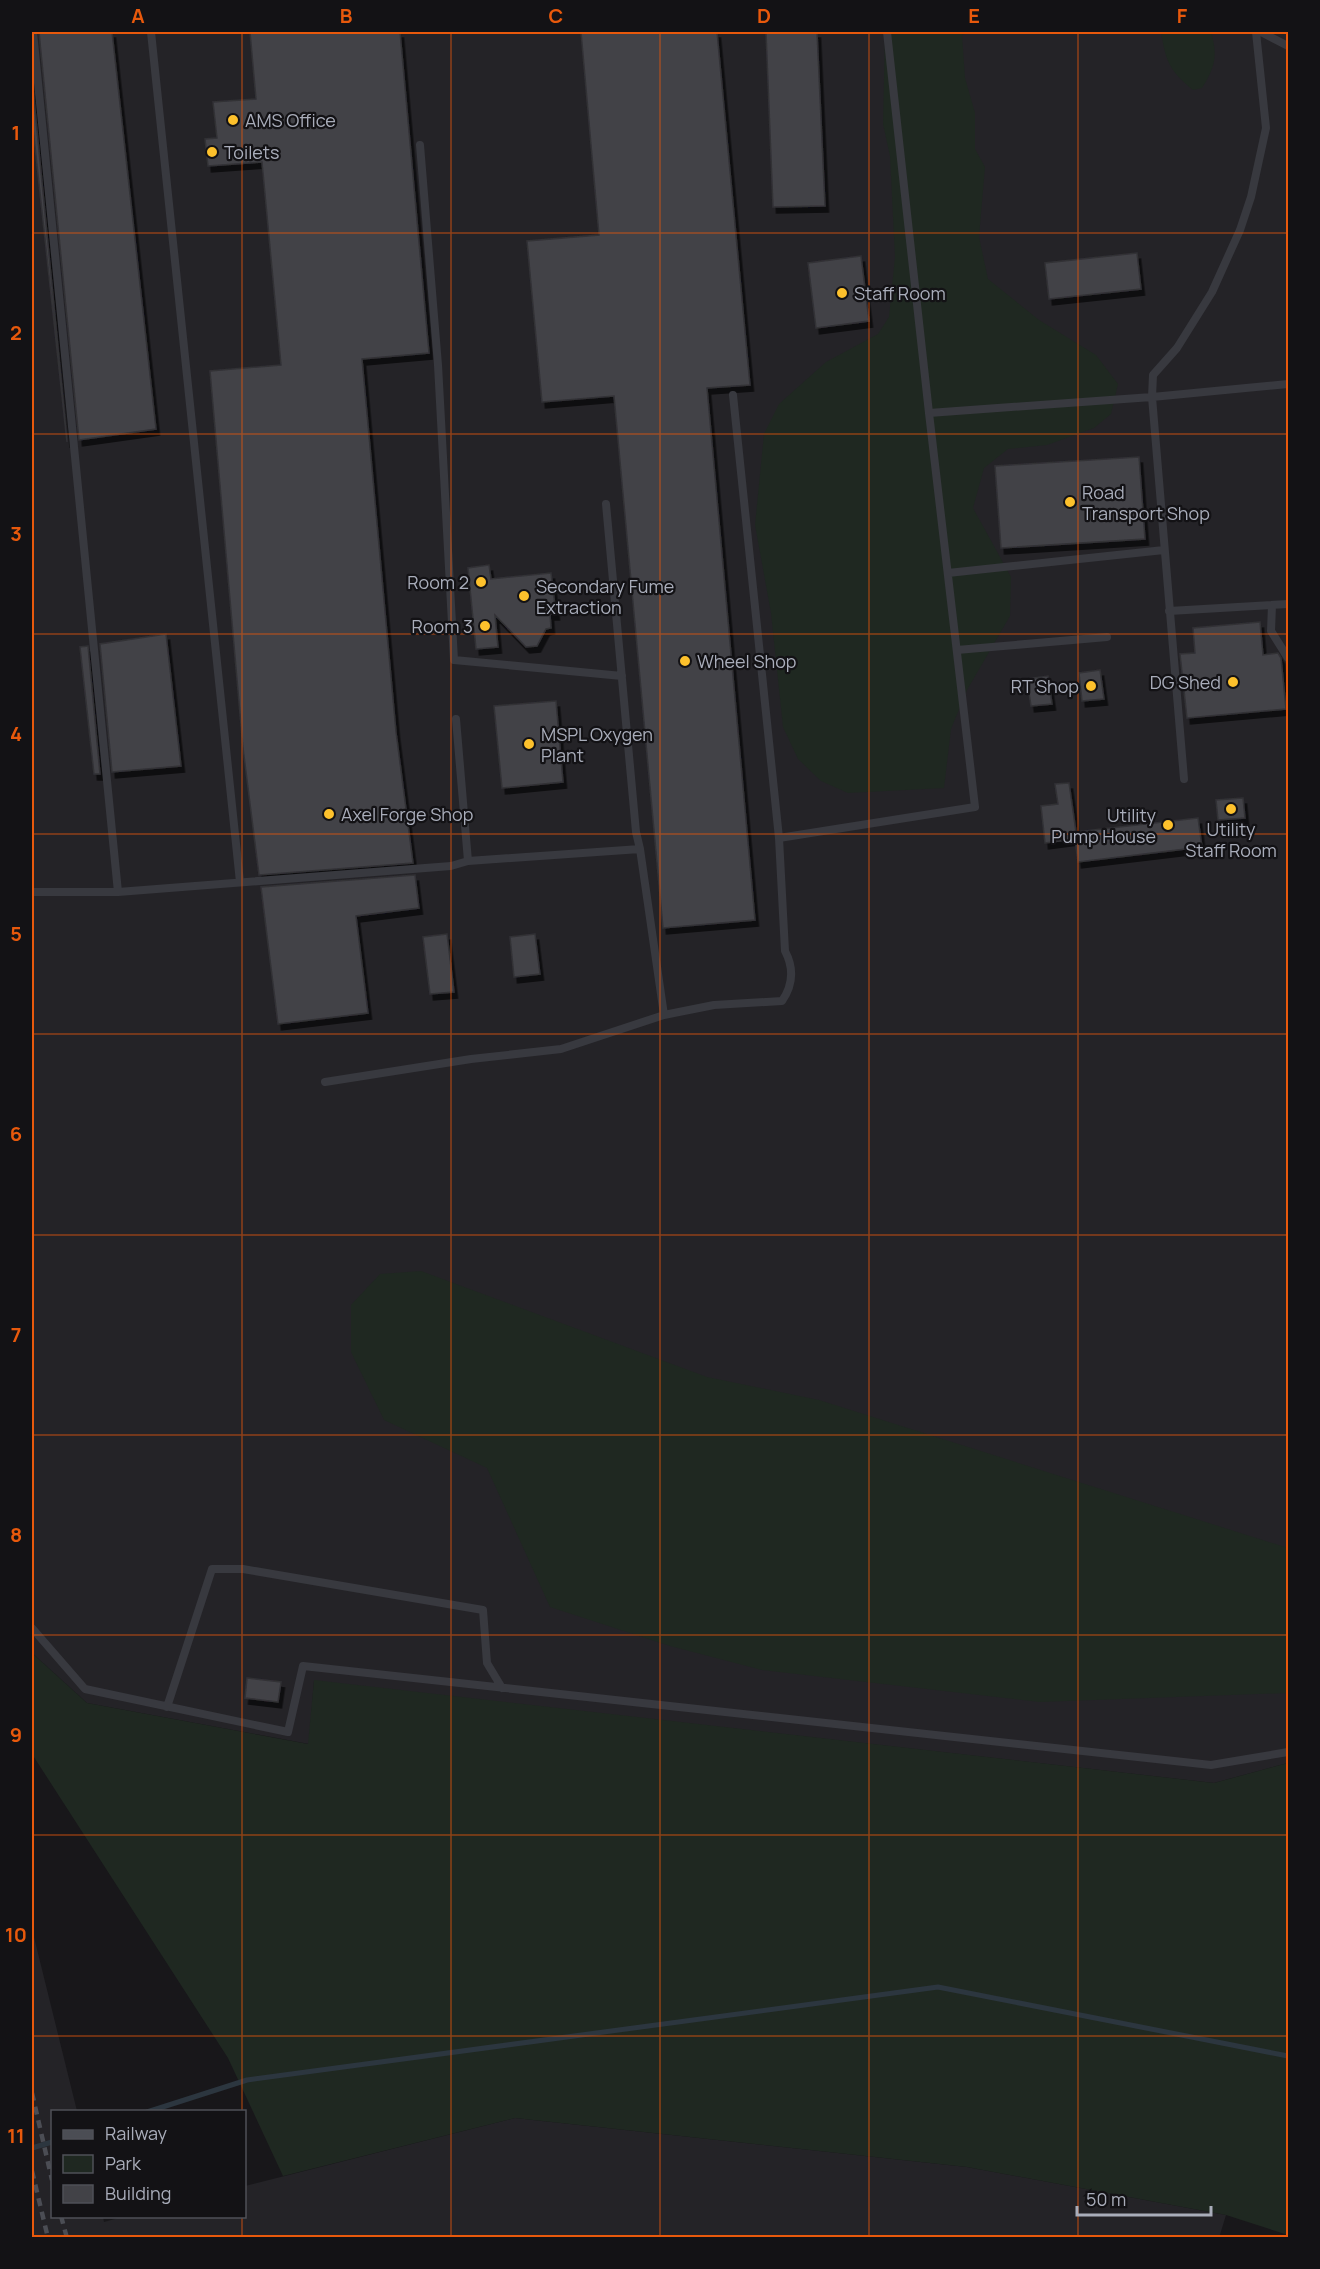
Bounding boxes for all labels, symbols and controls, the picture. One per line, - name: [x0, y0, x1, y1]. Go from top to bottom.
- text: A: [131, 2, 145, 29]
- text: B: [340, 2, 353, 29]
- text: C: [549, 2, 563, 29]
- text: D: [757, 2, 771, 29]
- text: E: [968, 2, 980, 29]
- text: F: [1177, 2, 1188, 29]
- place label: AMS Office: [245, 108, 336, 132]
- marker: AMS Office: [226, 113, 240, 127]
- text: 1: [12, 119, 20, 146]
- place label: Toilets: [224, 140, 280, 164]
- marker: Toilets: [205, 145, 219, 159]
- place label: Staff Room: [854, 281, 946, 305]
- marker: Staff Room: [835, 286, 849, 300]
- text: 2: [10, 319, 22, 346]
- place label: Road Transport Shop: [1082, 480, 1210, 525]
- marker: Road Transport Shop: [1063, 495, 1077, 509]
- text: 3: [10, 520, 22, 547]
- place label: Room 2: [407, 570, 469, 594]
- place label: Secondary Fume Extraction: [536, 574, 674, 619]
- marker: Room 2: [474, 575, 488, 589]
- marker: Secondary Fume Extraction: [517, 589, 531, 603]
- place label: Room 3: [412, 614, 473, 638]
- marker: Room 3: [478, 619, 492, 633]
- place label: Wheel Shop: [697, 649, 796, 673]
- marker: Wheel Shop: [678, 654, 692, 668]
- place label: DG Shed: [1150, 670, 1221, 694]
- place label: RT Shop: [1011, 674, 1079, 698]
- marker: DG Shed: [1226, 675, 1240, 689]
- marker: RT Shop: [1084, 679, 1098, 693]
- text: 4: [10, 720, 22, 747]
- place label: MSPL Oxygen Plant: [541, 722, 653, 767]
- marker: MSPL Oxygen Plant: [522, 737, 536, 751]
- place label: Axel Forge Shop: [341, 802, 473, 826]
- marker: Utility Staff Room: [1224, 802, 1238, 816]
- place label: Utility Pump House: [1051, 803, 1157, 848]
- marker: Axel Forge Shop: [322, 807, 336, 821]
- place label: Utility Staff Room: [1185, 817, 1277, 862]
- marker: Utility Pump House: [1161, 818, 1175, 832]
- text: 5: [10, 920, 22, 947]
- text: 6: [10, 1120, 22, 1147]
- text: 7: [11, 1321, 21, 1348]
- text: 8: [10, 1521, 22, 1548]
- text: 9: [10, 1721, 22, 1748]
- text: 10: [5, 1921, 27, 1948]
- legend: [51, 2110, 246, 2218]
- text: Railway: [105, 2121, 167, 2145]
- text: 11: [7, 2122, 25, 2149]
- text: Park: [105, 2151, 142, 2175]
- scale bar: [1077, 2179, 1210, 2217]
- text: Building: [105, 2181, 171, 2205]
- text: 50 m: [1086, 2187, 1126, 2211]

